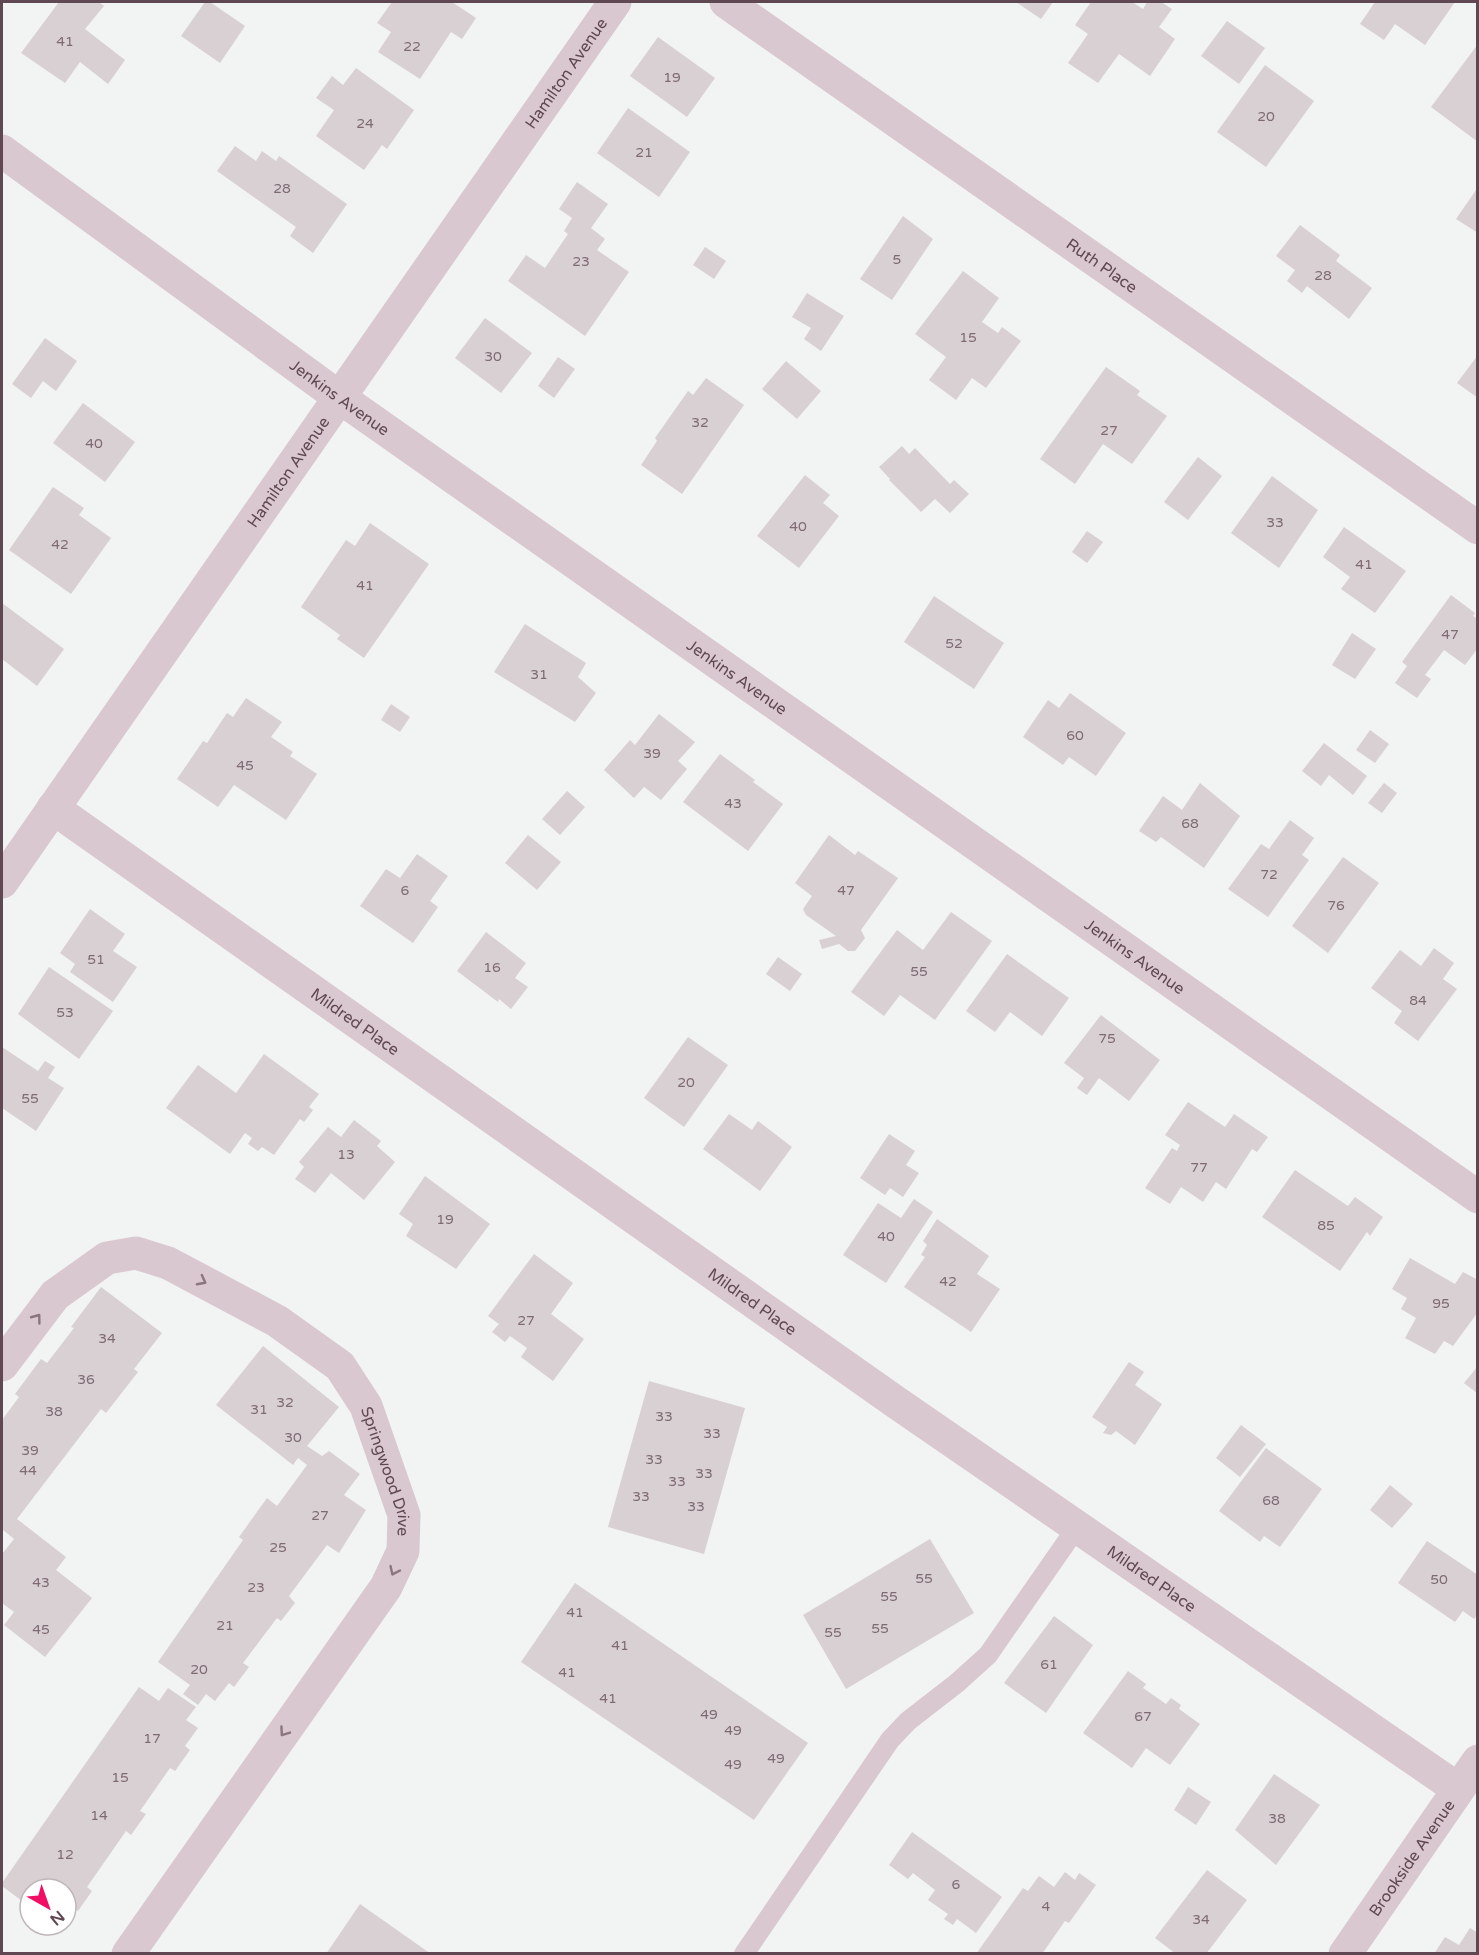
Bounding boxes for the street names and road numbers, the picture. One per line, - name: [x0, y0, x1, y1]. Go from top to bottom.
- street label: Hamilton Avenue: [521, 14, 612, 133]
- street label: Ruth Place: [1062, 234, 1141, 298]
- street label: Jenkins Avenue: [286, 355, 393, 440]
- street label: Hamilton Avenue: [243, 413, 334, 532]
- street label: Jenkins Avenue: [683, 636, 791, 720]
- street label: Jenkins Avenue: [1080, 915, 1188, 999]
- street label: Mildred Place: [307, 984, 403, 1060]
- street label: Mildred Place: [704, 1264, 800, 1340]
- street label: Springwood Drive: [356, 1404, 413, 1536]
- street label: Mildred Place: [1103, 1542, 1200, 1617]
- street label: Brookside Avenue: [1365, 1796, 1459, 1920]

